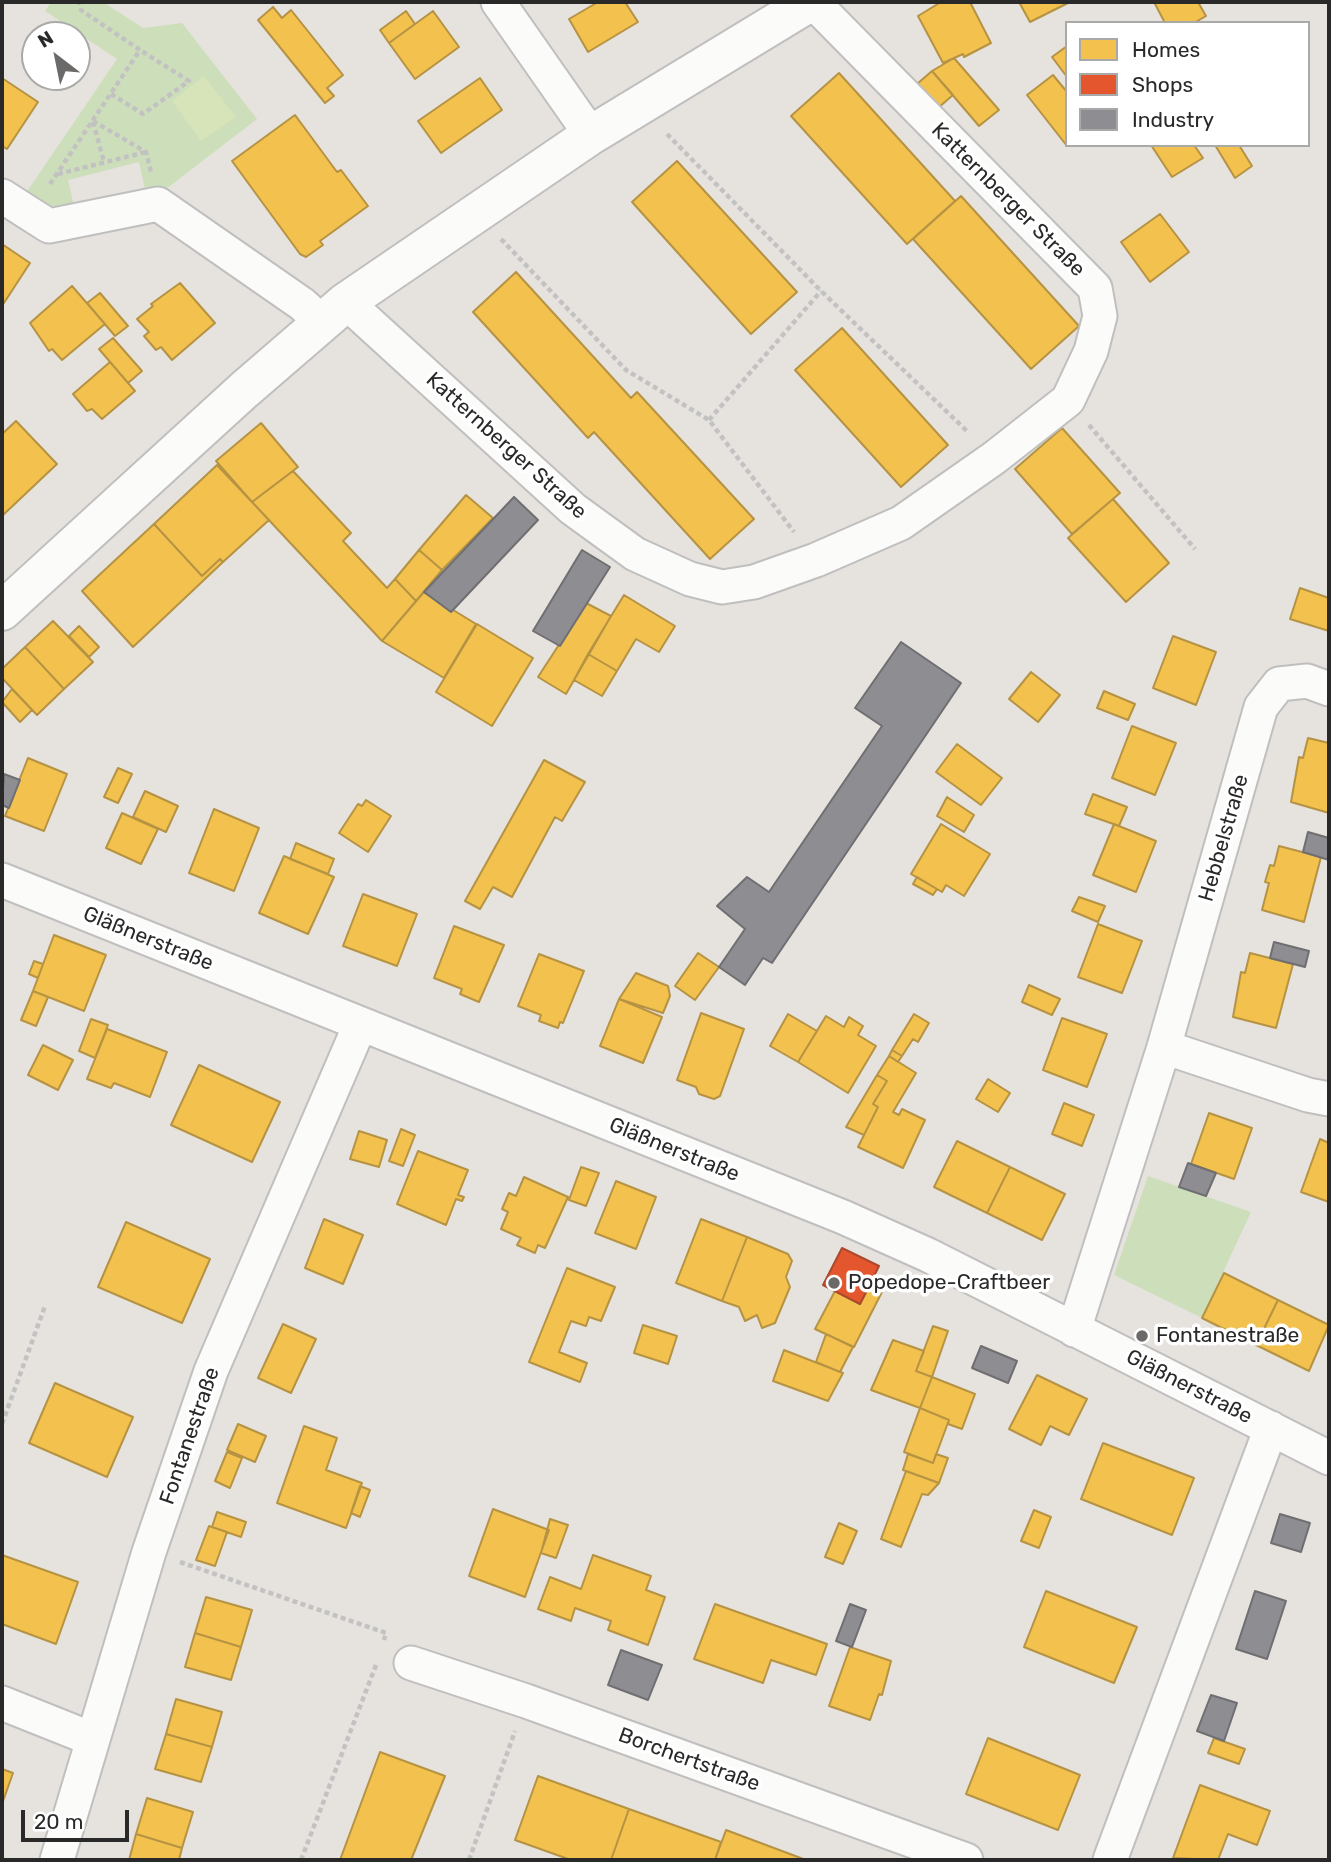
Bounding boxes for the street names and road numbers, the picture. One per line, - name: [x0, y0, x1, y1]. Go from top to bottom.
- street label: Katternberger Straße: [926, 118, 1090, 282]
- street label: Katternberger Straße: [421, 367, 591, 525]
- street label: Hebbelstraße: [1194, 772, 1254, 904]
- street label: Gläßnerstraße: [79, 901, 217, 977]
- street label: Gläßnerstraße: [605, 1112, 743, 1188]
- street label: Gläßnerstraße: [1122, 1344, 1256, 1430]
- street label: Fontanestraße: [155, 1364, 225, 1508]
- street label: Borchertstraße: [615, 1723, 763, 1797]

